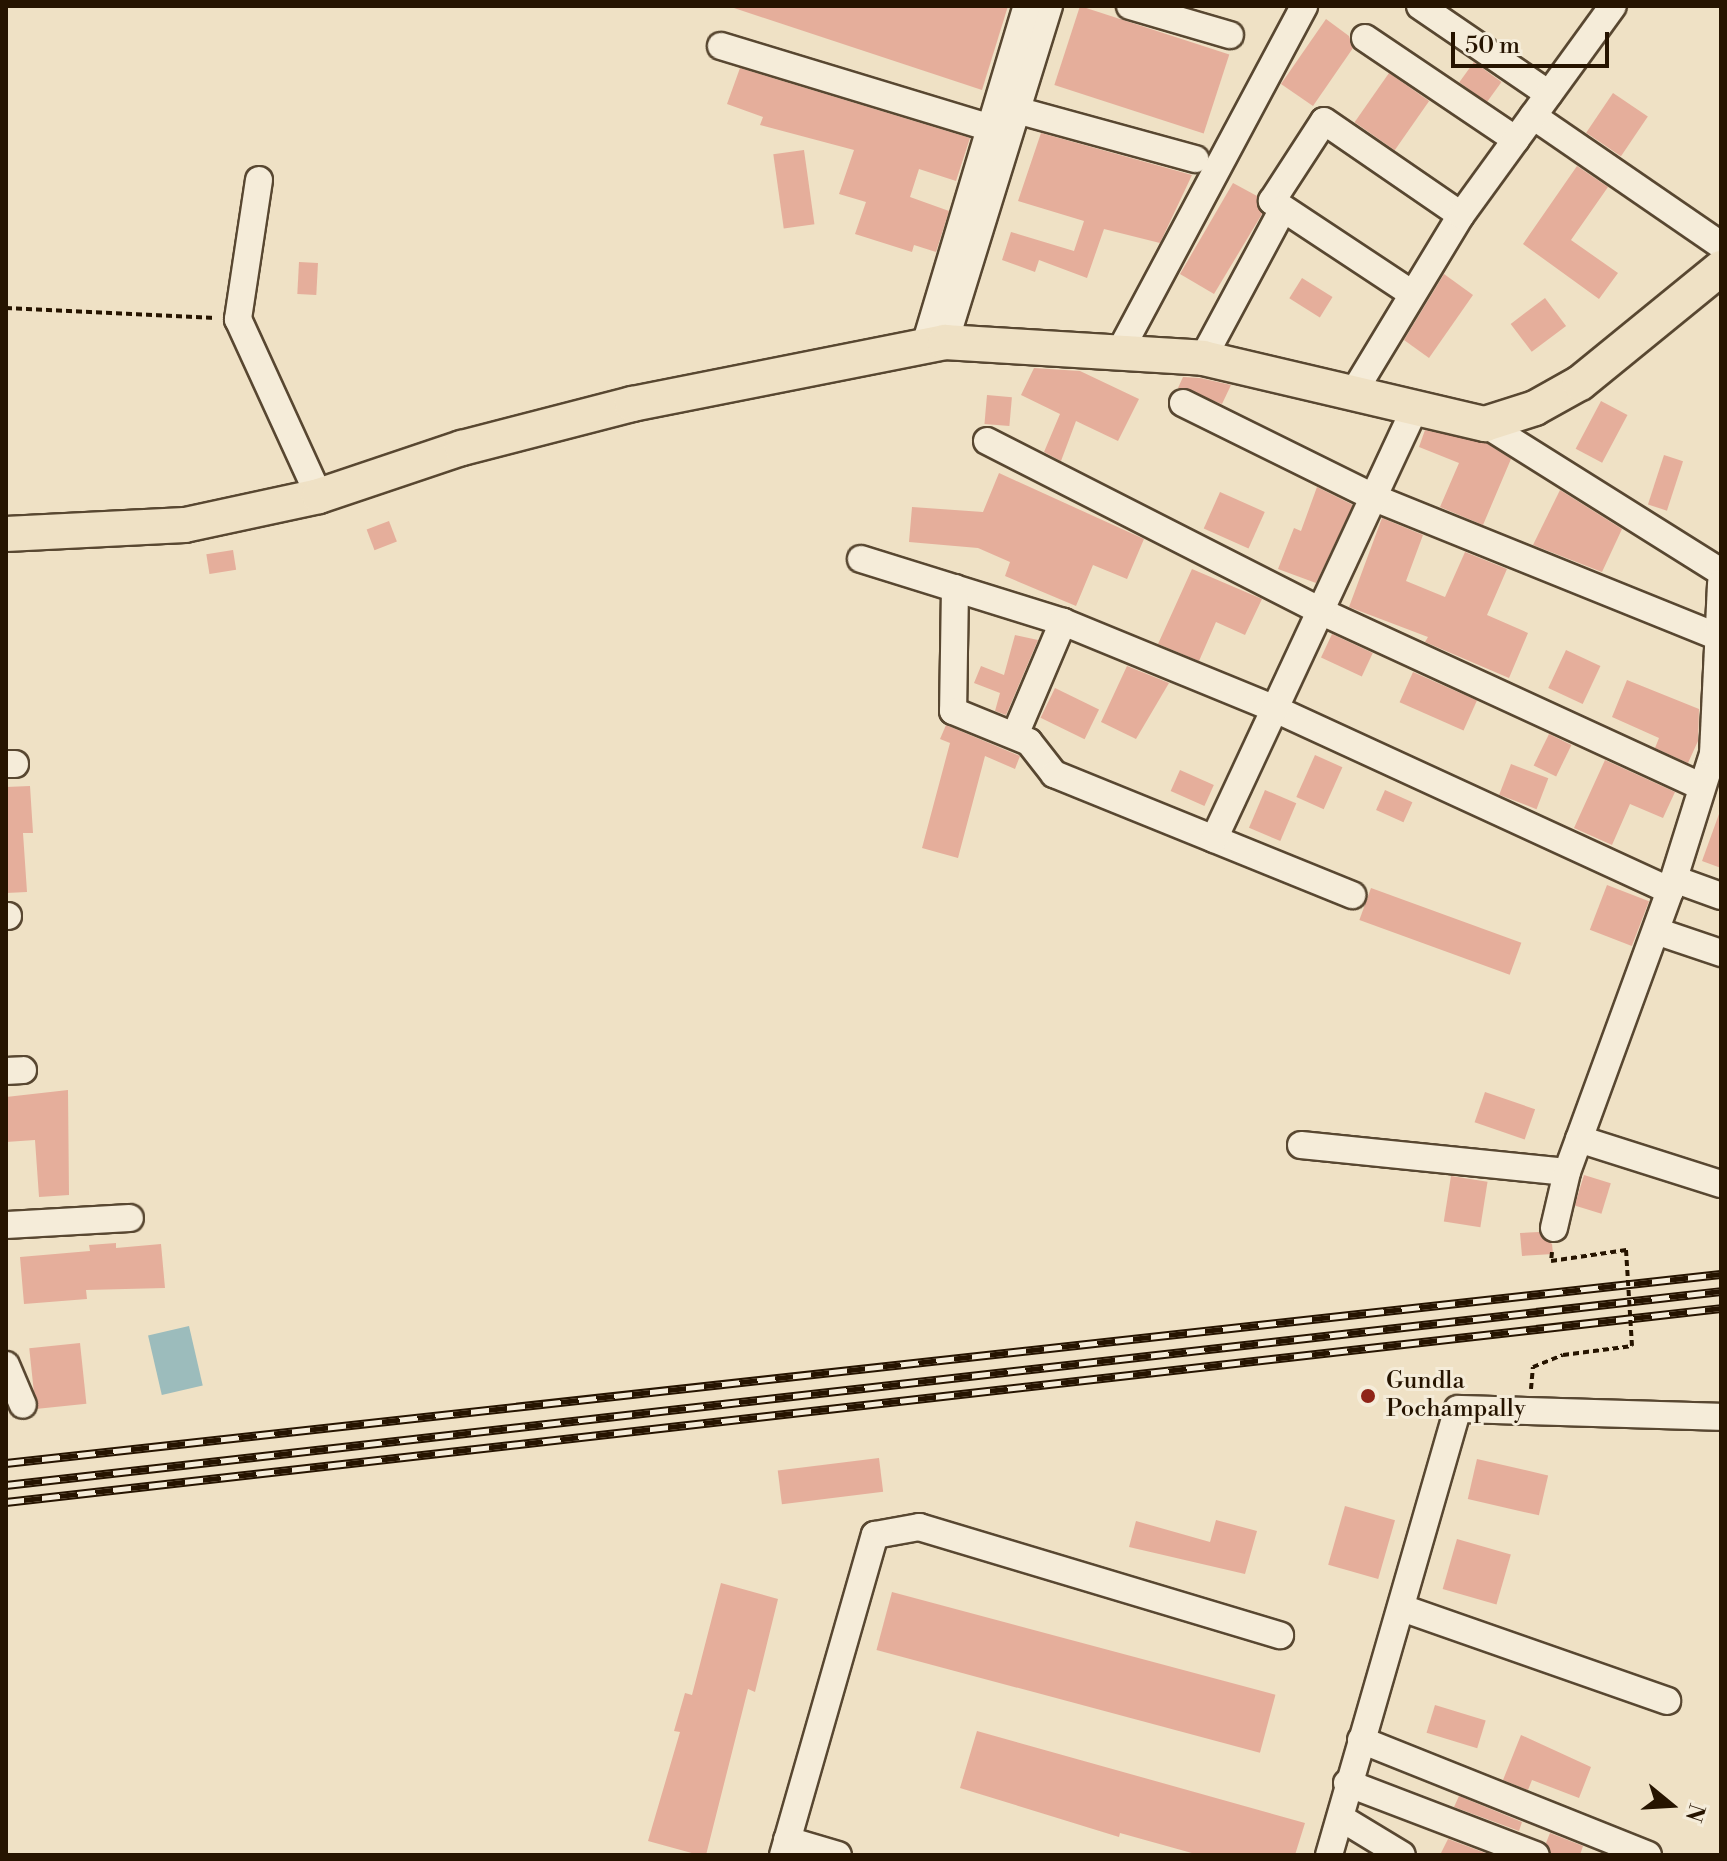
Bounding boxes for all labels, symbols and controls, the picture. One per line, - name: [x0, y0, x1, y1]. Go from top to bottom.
- scale bar: [1455, 16, 1613, 66]
- text: 50 m: [1465, 31, 1520, 61]
- place label: Gundla Pochampally: [1386, 1368, 1526, 1424]
- marker: Gundla Pochampally: [1357, 1385, 1379, 1407]
- north arrow: [1631, 1765, 1711, 1845]
- text: N: [1679, 1800, 1710, 1825]

